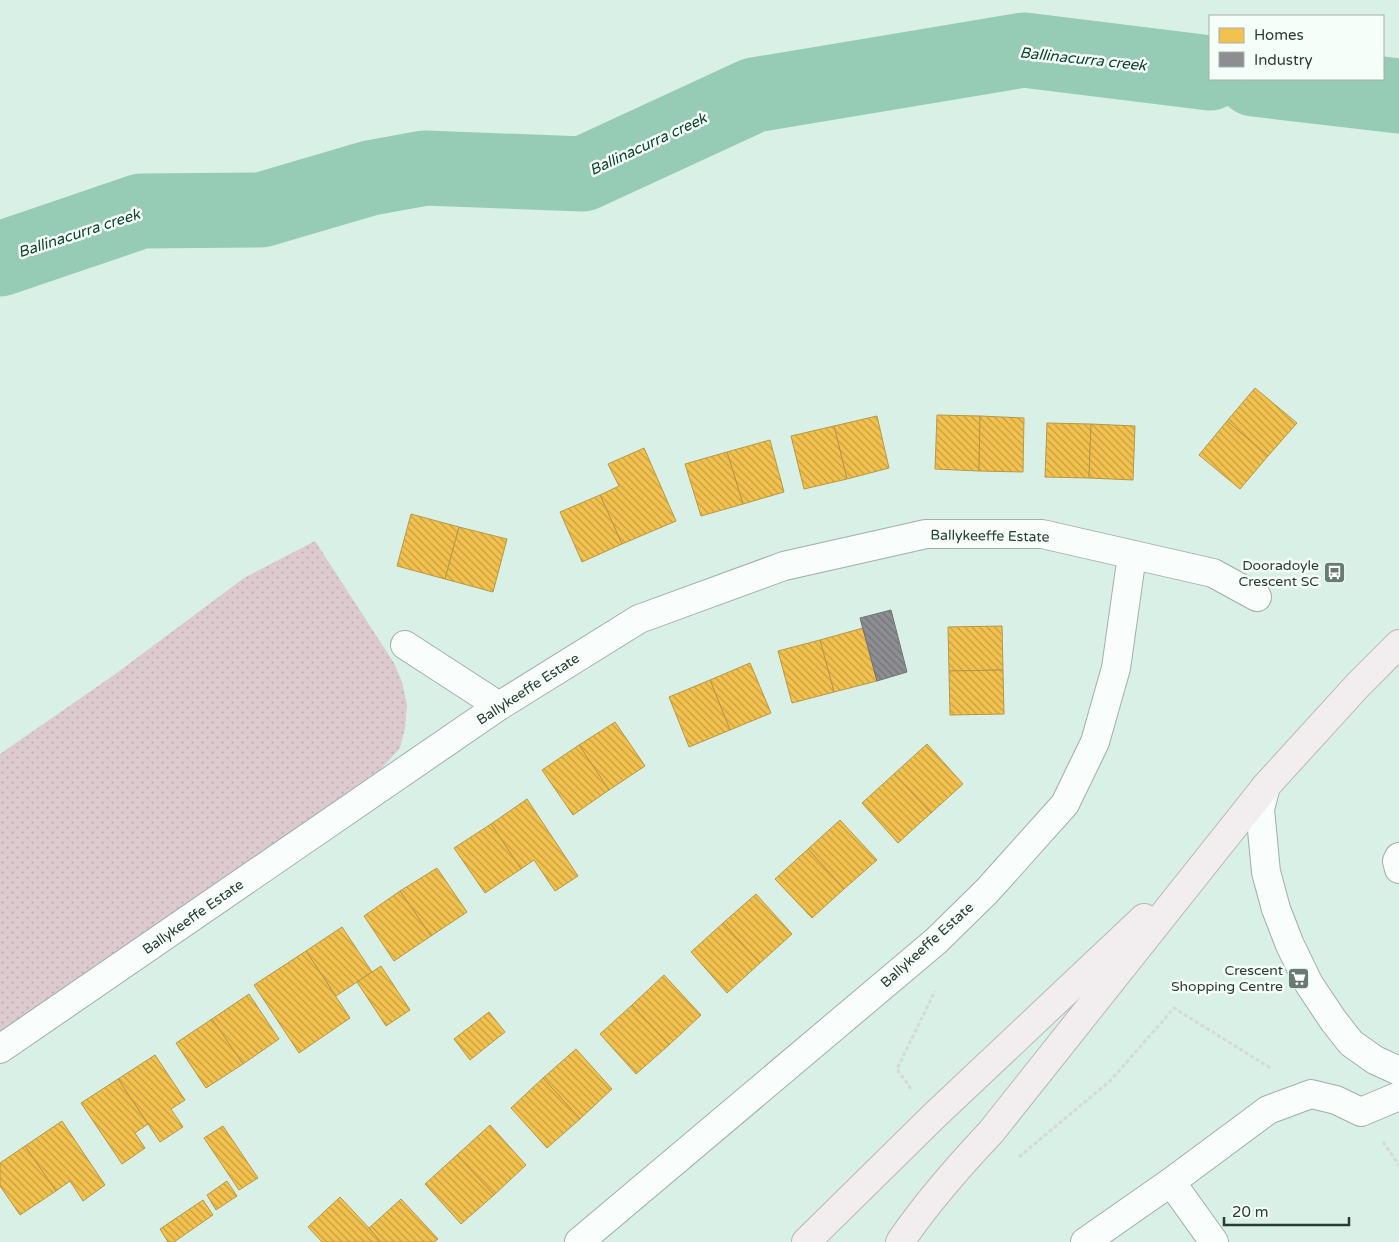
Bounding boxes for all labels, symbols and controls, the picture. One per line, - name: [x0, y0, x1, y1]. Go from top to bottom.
- legend: [1209, 15, 1384, 80]
- text: Homes: [1254, 26, 1304, 44]
- water label: Ballinacurra creek: [1019, 43, 1149, 75]
- text: Industry: [1254, 51, 1313, 69]
- water label: Ballinacurra creek: [587, 108, 711, 179]
- water label: Ballinacurra creek: [16, 204, 144, 261]
- street label: Ballykeeffe Estate: [930, 526, 1050, 546]
- place label: Dooradoyle Crescent SC: [1239, 557, 1319, 590]
- bus stop icon: Dooradoyle Crescent SC: [1323, 561, 1347, 585]
- street label: Ballykeeffe Estate: [473, 649, 583, 729]
- street label: Ballykeeffe Estate: [139, 876, 247, 958]
- street label: Ballykeeffe Estate: [877, 899, 977, 991]
- place label: Crescent Shopping Centre: [1171, 962, 1284, 995]
- supermarket icon: Crescent Shopping Centre: [1287, 966, 1311, 990]
- scale bar: [1224, 1194, 1349, 1226]
- text: 20 m: [1232, 1203, 1269, 1221]

